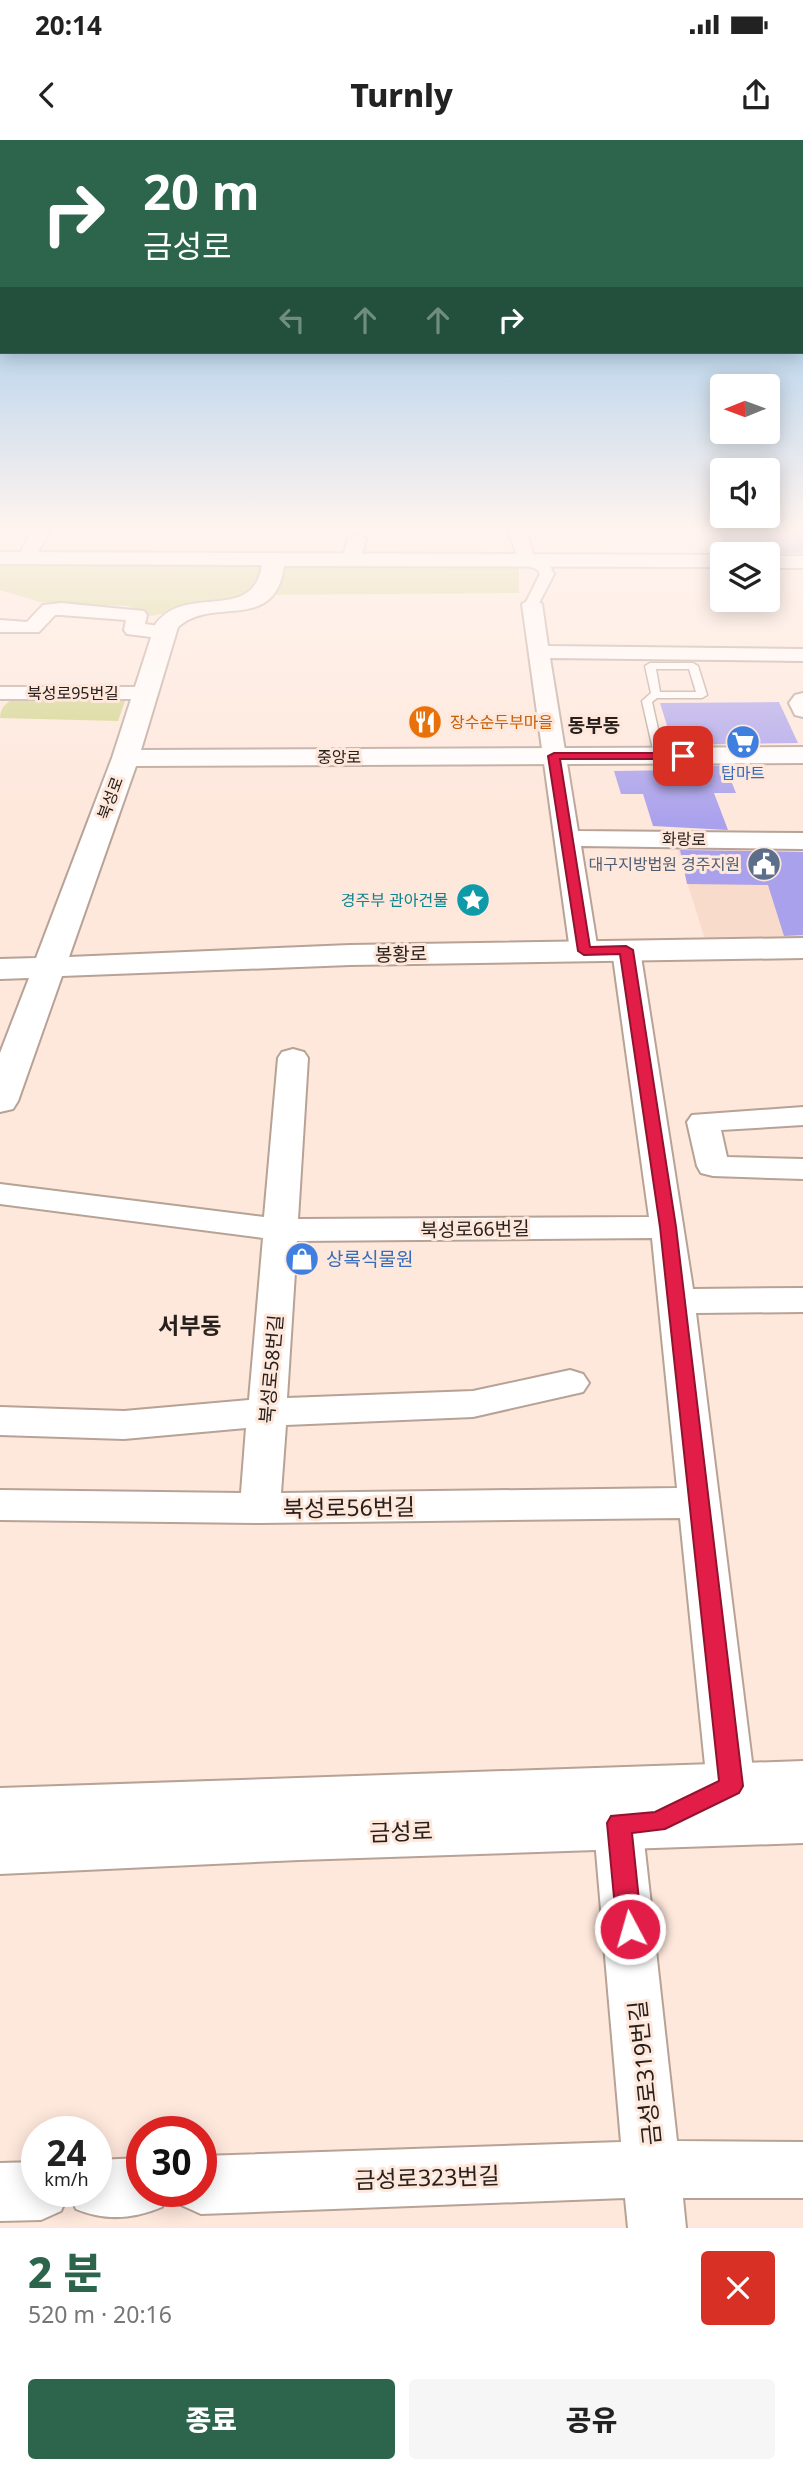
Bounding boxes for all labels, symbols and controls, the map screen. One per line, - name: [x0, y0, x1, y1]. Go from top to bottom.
- text: 20:14: [35, 7, 102, 43]
- text: Turnly: [350, 73, 453, 116]
- icon: back: [28, 76, 66, 114]
- icon: share: [737, 76, 775, 114]
- text: 20 m: [143, 158, 260, 224]
- icon: right: [28, 168, 119, 259]
- text: 금성로: [143, 224, 231, 267]
- icon: left: [273, 301, 311, 339]
- icon: ahead: [346, 301, 384, 339]
- icon: ahead: [419, 301, 457, 339]
- icon: right: [492, 301, 530, 339]
- north arrow: [710, 374, 780, 444]
- map controls: [710, 374, 780, 612]
- button: sound: [710, 458, 780, 528]
- button: layers: [710, 542, 780, 612]
- street label: 북성로95번길: [27, 682, 119, 704]
- restaurant icon: 장수순두부마을: [406, 703, 444, 741]
- place label: 장수순두부마을: [450, 711, 553, 733]
- district label: 동부동: [568, 712, 620, 738]
- supermarket icon: 탑마트: [724, 723, 762, 761]
- pin: [653, 726, 713, 786]
- icon: arrive: [664, 737, 702, 775]
- street label: 중앙로: [317, 746, 361, 768]
- place label: 탑마트: [721, 762, 765, 784]
- street label: 북성로: [92, 773, 128, 823]
- street label: 화랑로: [662, 828, 707, 850]
- public building icon: 대구지방법원 경주지원: [745, 845, 783, 883]
- place label: 대구지방법원 경주지원: [589, 853, 740, 875]
- place icon: 경주부 관아건물: [454, 881, 492, 919]
- place label: 경주부 관아건물: [341, 889, 448, 911]
- street label: 봉황로: [375, 941, 427, 967]
- street label: 북성로66번길: [420, 1215, 530, 1243]
- shop icon: 상록식물원: [283, 1240, 321, 1278]
- place label: 상록식물원: [326, 1246, 413, 1272]
- district label: 서부동: [158, 1309, 222, 1341]
- street label: 북성로58번길: [253, 1314, 289, 1424]
- street label: 북성로56번길: [283, 1490, 415, 1524]
- street label: 금성로: [369, 1814, 433, 1848]
- position arrow: [593, 1892, 667, 1966]
- street label: 금성로319번길: [620, 1999, 668, 2147]
- speed limit sign: 30: [126, 2116, 217, 2207]
- text: 24: [46, 2129, 87, 2176]
- street label: 금성로323번길: [354, 2158, 500, 2196]
- text: km/h: [44, 2167, 89, 2191]
- text: 2 분: [28, 2243, 102, 2300]
- button: close: [701, 2251, 775, 2325]
- text: 520 m · 20:16: [28, 2298, 172, 2330]
- button: 종료: [28, 2379, 395, 2459]
- button: 공유: [409, 2379, 775, 2459]

